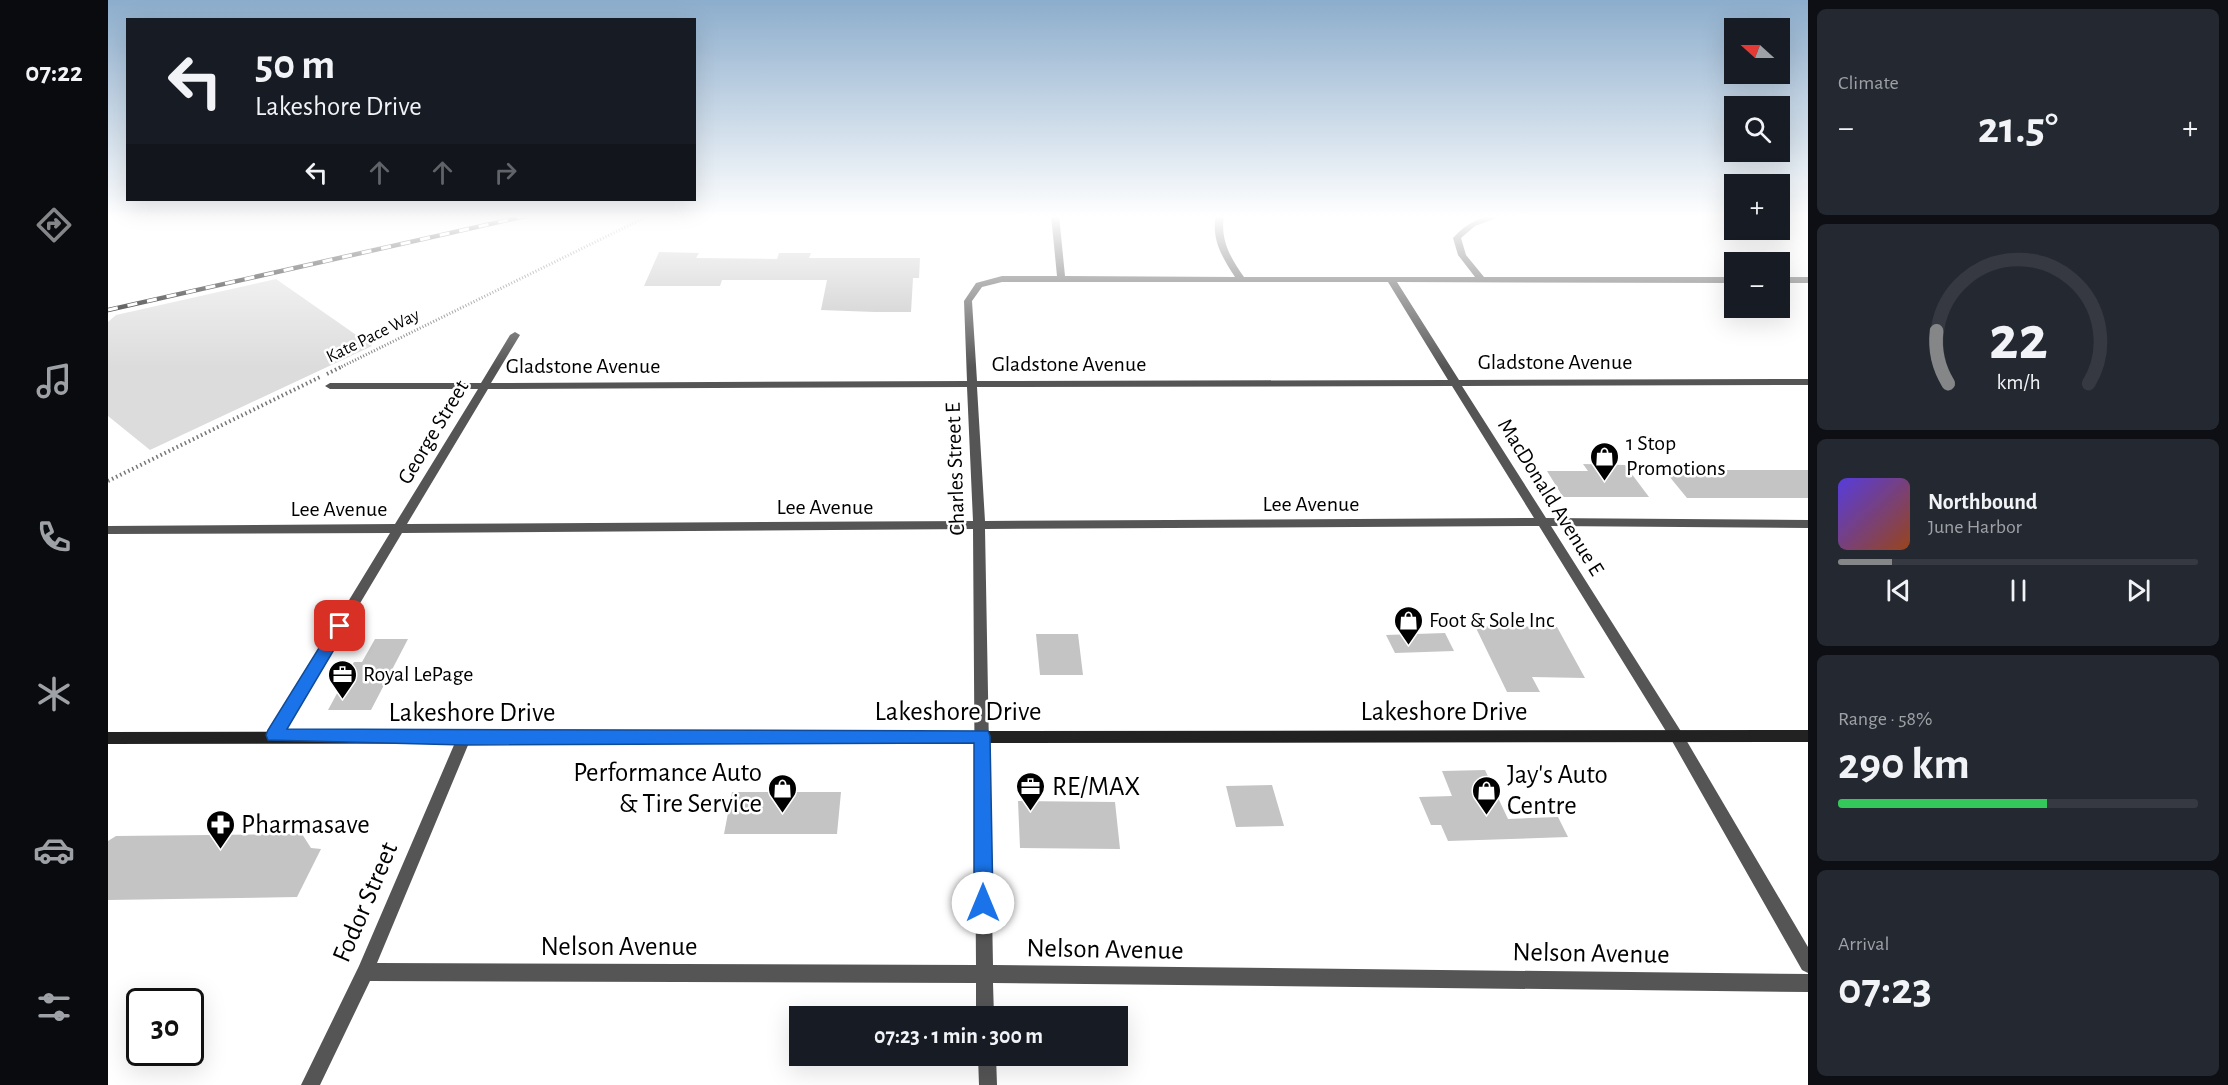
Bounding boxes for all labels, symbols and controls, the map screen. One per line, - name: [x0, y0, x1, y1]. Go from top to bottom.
- north arrow: [1724, 18, 1790, 84]
- map controls: [1724, 18, 1790, 318]
- icon: left: [156, 42, 234, 120]
- text: 50 m: [255, 44, 335, 86]
- text: 07:22: [25, 59, 83, 86]
- text: Climate: [1838, 73, 1899, 93]
- text: Lakeshore Drive: [255, 93, 422, 120]
- button: search: [1724, 96, 1790, 162]
- text: 21.5°: [1978, 106, 2058, 151]
- text: −: [1838, 112, 1854, 145]
- text: +: [2182, 112, 2198, 145]
- icon: left: [300, 156, 333, 189]
- icon: ahead: [363, 156, 396, 189]
- icon: ahead: [426, 156, 459, 189]
- icon: right: [489, 156, 522, 189]
- button: +: [1724, 174, 1790, 240]
- icon: directions: [33, 204, 75, 246]
- button: −: [1724, 252, 1790, 318]
- street label: Kate Pace Way: [324, 306, 423, 366]
- text: 22: [1989, 308, 2047, 370]
- street label: Gladstone Avenue: [1478, 351, 1632, 373]
- street label: Gladstone Avenue: [992, 353, 1146, 375]
- street label: Gladstone Avenue: [506, 355, 660, 377]
- icon: music: [33, 360, 75, 402]
- text: km/h: [1996, 373, 2040, 394]
- street label: George Street: [393, 376, 473, 488]
- street label: Charles Street E: [942, 402, 968, 536]
- street label: MacDonald Avenue E: [1494, 415, 1608, 580]
- place label: 1 Stop Promotions: [1626, 432, 1726, 479]
- shop icon: 1 Stop Promotions: [1589, 440, 1621, 482]
- text: Northbound: [1928, 491, 2037, 513]
- street label: Lee Avenue: [1263, 493, 1359, 515]
- street label: Lee Avenue: [777, 496, 873, 518]
- street label: Lee Avenue: [291, 498, 387, 520]
- icon: phone: [33, 516, 75, 558]
- text: June Harbor: [1928, 517, 2022, 537]
- icon: previous: [1882, 574, 1915, 607]
- icon: pause: [2002, 574, 2035, 607]
- icon: next: [2122, 574, 2155, 607]
- pin: [314, 600, 365, 651]
- shop icon: Foot & Sole Inc: [1392, 604, 1424, 646]
- icon: arrive: [323, 609, 356, 642]
- place label: Foot & Sole Inc: [1429, 609, 1555, 631]
- office icon: Royal LePage: [326, 658, 358, 700]
- place label: Royal LePage: [363, 663, 473, 685]
- icon: climate: [33, 673, 75, 715]
- street label: Lakeshore Drive: [875, 698, 1041, 725]
- street label: Lakeshore Drive: [1361, 698, 1527, 725]
- street label: Lakeshore Drive: [389, 699, 555, 726]
- text: Range · 58%: [1838, 709, 1933, 729]
- text: 290 km: [1838, 742, 1970, 787]
- place label: Performance Auto & Tire Service: [573, 759, 762, 817]
- place label: Jay's Auto Centre: [1507, 761, 1608, 819]
- office icon: RE/MAX: [1015, 770, 1047, 812]
- shop icon: Performance Auto & Tire Service: [767, 772, 799, 814]
- place label: RE/MAX: [1052, 773, 1140, 800]
- shop icon: Jay's Auto Centre: [1470, 774, 1502, 816]
- pharmacy icon: Pharmasave: [204, 808, 236, 850]
- place label: Pharmasave: [241, 811, 370, 838]
- icon: car: [33, 829, 75, 871]
- street label: Fodor Street: [328, 838, 403, 966]
- position arrow: [951, 871, 1015, 935]
- street label: Nelson Avenue: [540, 933, 698, 960]
- street label: Nelson Avenue: [1026, 934, 1184, 964]
- text: Arrival: [1838, 934, 1889, 954]
- street label: Nelson Avenue: [1512, 938, 1670, 968]
- text: 07:23: [1838, 967, 1932, 1012]
- icon: filters: [33, 986, 75, 1028]
- speed limit sign: 30: [126, 988, 204, 1066]
- text: 07:23 · 1 min · 300 m: [874, 1025, 1043, 1047]

